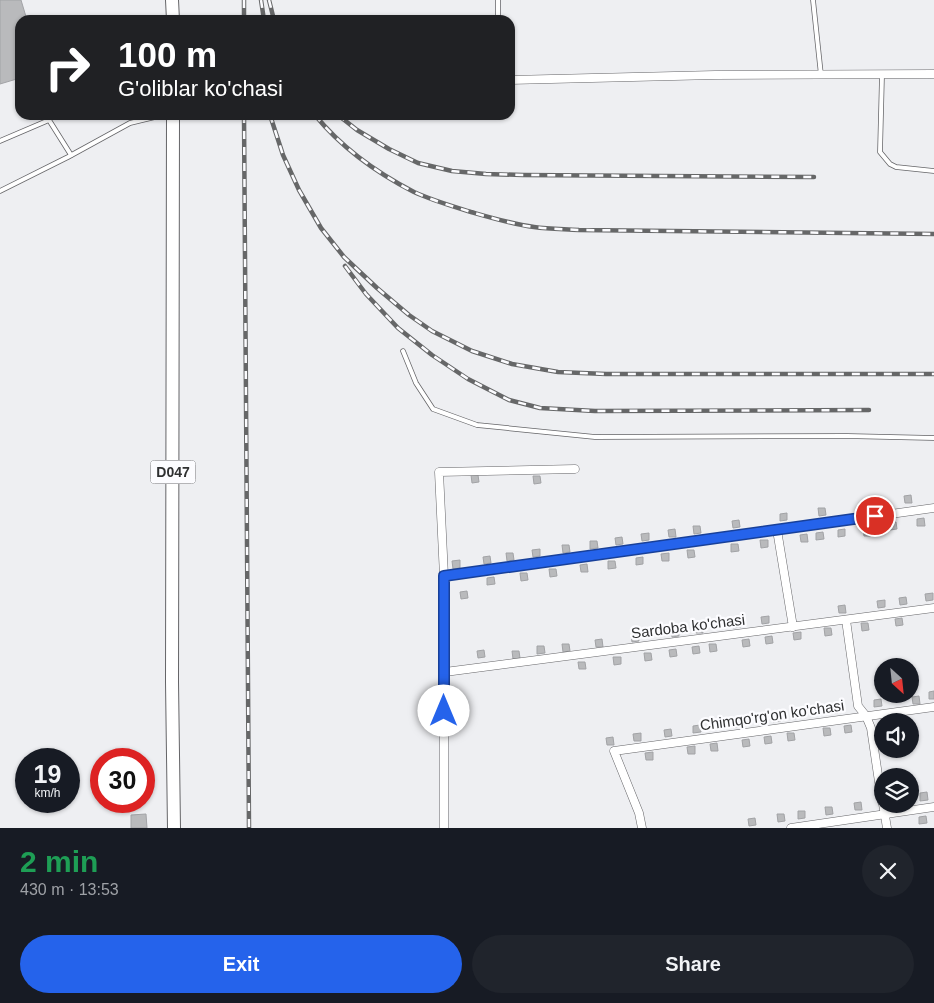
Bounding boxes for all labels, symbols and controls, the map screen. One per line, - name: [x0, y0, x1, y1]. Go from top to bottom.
- icon: right: [35, 35, 100, 100]
- text: 100 m: [118, 35, 217, 74]
- text: G'oliblar ko'chasi: [118, 76, 283, 101]
- road number: D047: [150, 461, 196, 484]
- pin: [854, 495, 896, 537]
- icon: arrive: [861, 502, 889, 530]
- street label: Sardoba ko'chasi: [630, 611, 746, 641]
- north arrow: [874, 658, 919, 702]
- map controls: [874, 658, 919, 813]
- position arrow: [417, 684, 469, 736]
- street label: Chimqo'rg'on ko'chasi: [699, 696, 845, 734]
- button: sound: [874, 713, 919, 758]
- speed limit sign: 30: [90, 748, 155, 813]
- text: 19: [34, 760, 61, 788]
- button: layers: [874, 768, 919, 813]
- text: km/h: [34, 786, 61, 800]
- text: 2 min: [20, 845, 98, 878]
- button: close: [862, 845, 914, 897]
- text: 430 m · 13:53: [20, 881, 119, 898]
- button: Exit: [20, 935, 462, 993]
- button: Share: [472, 935, 914, 993]

